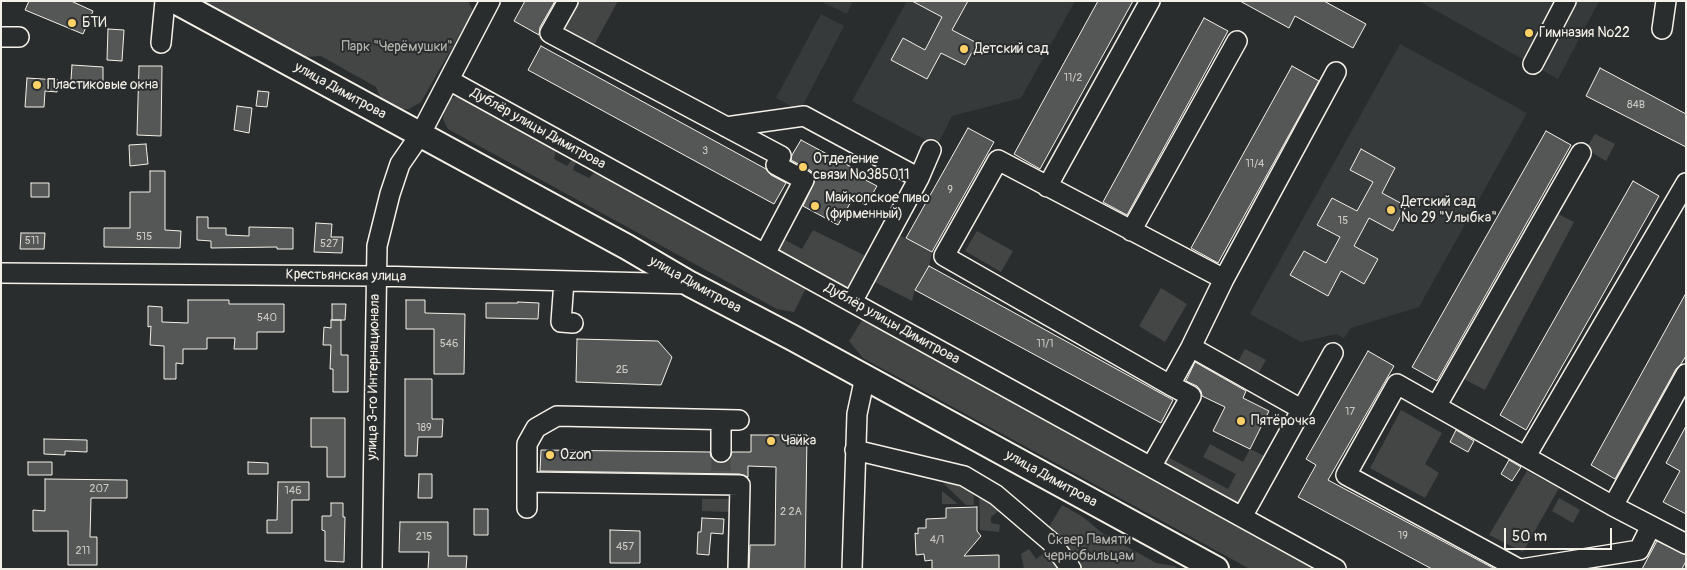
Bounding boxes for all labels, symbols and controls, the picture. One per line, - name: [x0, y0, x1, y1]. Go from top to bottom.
- place label: БТИ: [82, 15, 107, 31]
- marker: БТИ: [66, 17, 78, 29]
- place label: Гимназия №22: [1539, 25, 1630, 41]
- marker: Гимназия №22: [1523, 27, 1535, 39]
- park label: Парк "Черёмушки": [341, 39, 453, 55]
- place label: Детский сад: [974, 41, 1049, 57]
- marker: Детский сад: [958, 43, 970, 55]
- street label: улица Димитрова: [291, 59, 389, 123]
- house number: 11/2: [1064, 71, 1082, 85]
- place label: Пластиковые окна: [47, 77, 158, 93]
- marker: Пластиковые окна: [31, 79, 43, 91]
- street label: Дублёр улицы Димитрова: [467, 85, 609, 173]
- house number: 84В: [1627, 98, 1645, 112]
- house number: 3: [702, 144, 708, 158]
- place label: Отделение связи №385011: [813, 151, 910, 184]
- house number: 11/4: [1246, 157, 1264, 171]
- marker: Отделение связи №385011: [797, 161, 809, 173]
- house number: 9: [947, 183, 953, 197]
- place label: Майкопское пиво (фирменный): [825, 190, 930, 222]
- place label: Детский сад № 29 "Улыбка": [1401, 194, 1497, 226]
- marker: Майкопское пиво (фирменный): [809, 200, 821, 212]
- marker: Детский сад № 29 "Улыбка": [1385, 204, 1397, 216]
- house number: 15: [1338, 214, 1348, 228]
- house number: 515: [136, 230, 152, 244]
- house number: 511: [25, 234, 39, 248]
- house number: 527: [320, 237, 338, 251]
- street label: улица Димитрова: [646, 253, 744, 317]
- street label: Крестьянская улица: [285, 267, 407, 285]
- street label: Дублёр улицы Димитрова: [821, 280, 963, 368]
- street label: улица 3-го Интернационала: [364, 294, 384, 460]
- house number: 540: [257, 311, 277, 325]
- house number: 546: [440, 337, 458, 351]
- house number: 11/1: [1037, 337, 1053, 351]
- house number: 2Б: [616, 363, 628, 377]
- house number: 17: [1345, 405, 1355, 419]
- place label: Пятёрочка: [1251, 413, 1315, 429]
- marker: Пятёрочка: [1235, 415, 1247, 427]
- house number: 189: [416, 421, 432, 435]
- place label: Чайка: [781, 433, 816, 449]
- marker: Чайка: [765, 435, 777, 447]
- place label: Ozon: [560, 447, 591, 463]
- street label: улица Димитрова: [1002, 447, 1100, 511]
- marker: Ozon: [544, 449, 556, 461]
- house number: 207: [89, 482, 109, 496]
- house number: 146: [284, 484, 302, 498]
- house number: 2 2А: [780, 505, 802, 519]
- scale bar: [1507, 518, 1614, 550]
- text: 50 m: [1512, 527, 1547, 546]
- house number: 19: [1398, 529, 1408, 543]
- house number: 215: [416, 530, 432, 544]
- park label: Сквер Памяти чернобыльцам: [1044, 532, 1134, 564]
- house number: 4/1: [930, 533, 944, 547]
- house number: 457: [616, 540, 634, 554]
- house number: 211: [76, 544, 90, 558]

